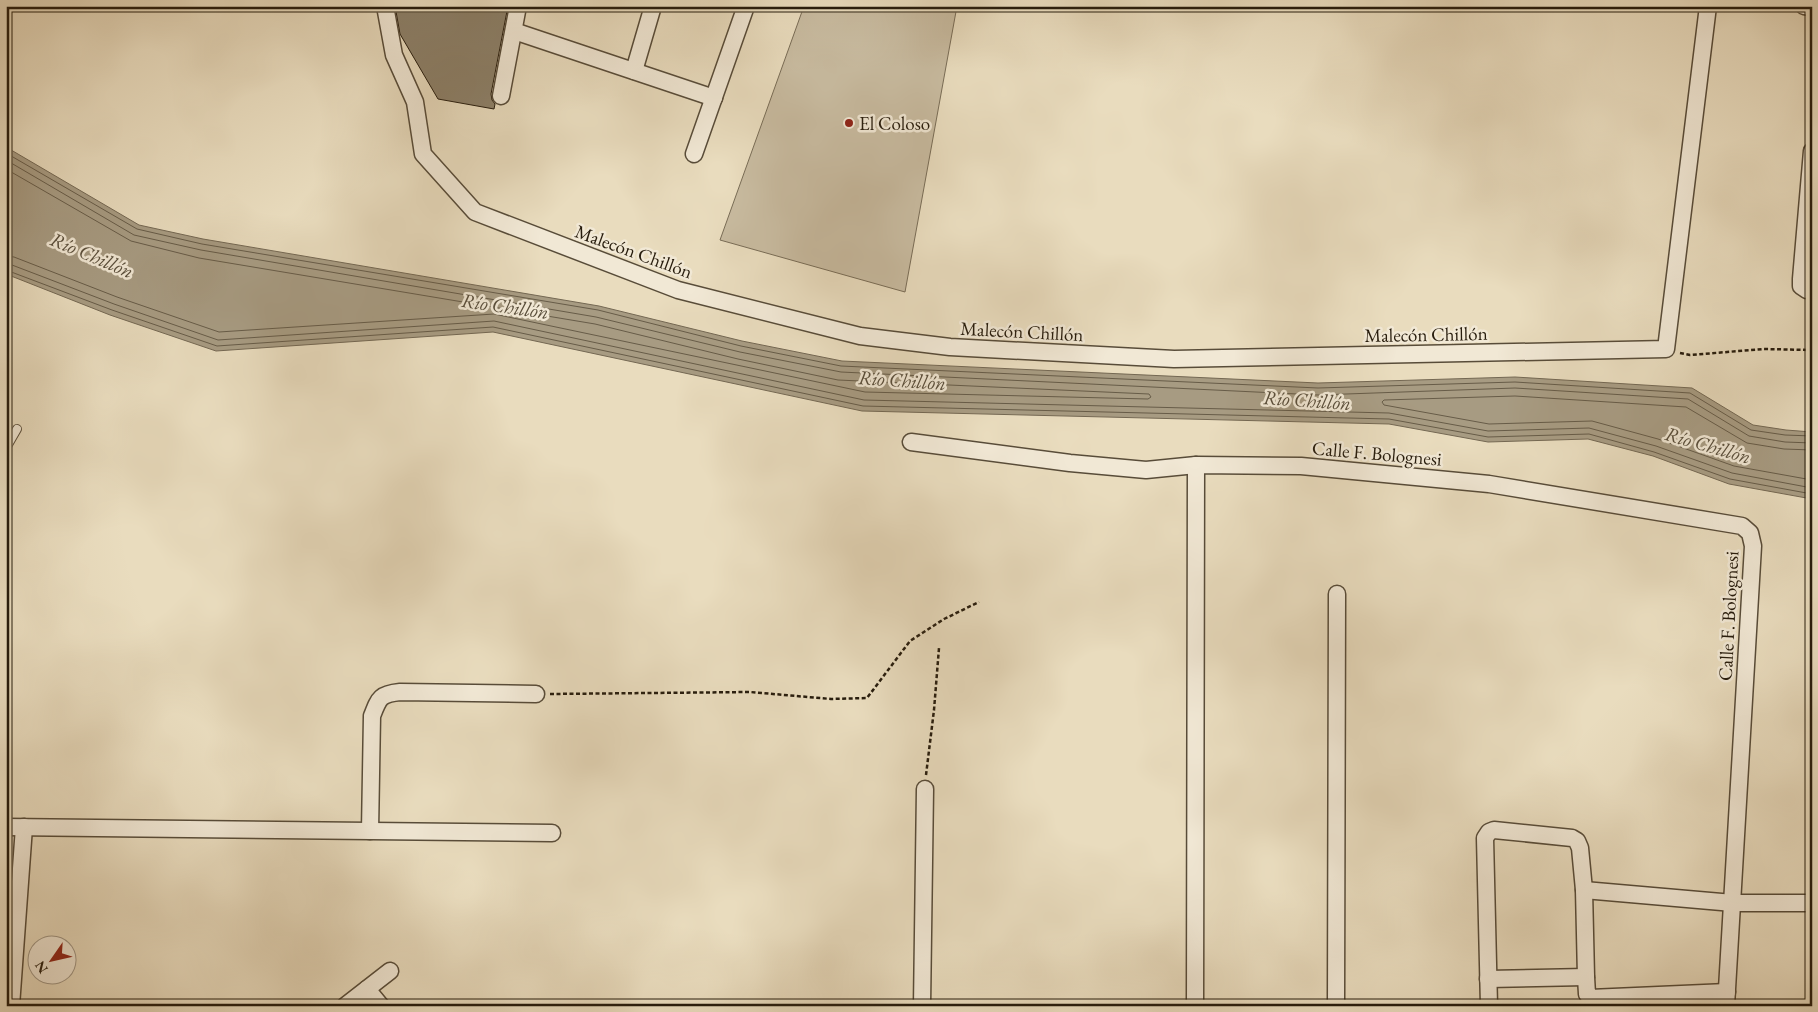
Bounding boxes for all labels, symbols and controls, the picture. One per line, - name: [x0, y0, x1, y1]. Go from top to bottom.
- place label: El Coloso: [859, 111, 930, 136]
- marker: El Coloso: [843, 117, 855, 129]
- street label: Malecón Chillón: [572, 219, 696, 284]
- water label: Río Chillón: [46, 226, 138, 284]
- water label: Río Chillón: [460, 287, 550, 325]
- street label: Malecón Chillón: [960, 316, 1084, 347]
- street label: Malecón Chillón: [1364, 321, 1488, 348]
- water label: Río Chillón: [857, 364, 947, 396]
- water label: Río Chillón: [1262, 384, 1352, 416]
- water label: Río Chillón: [1662, 420, 1754, 470]
- street label: Calle F. Bolognesi: [1311, 435, 1443, 472]
- street label: Calle F. Bolognesi: [1713, 550, 1744, 682]
- north arrow: [28, 934, 78, 984]
- text: N: [30, 957, 52, 977]

